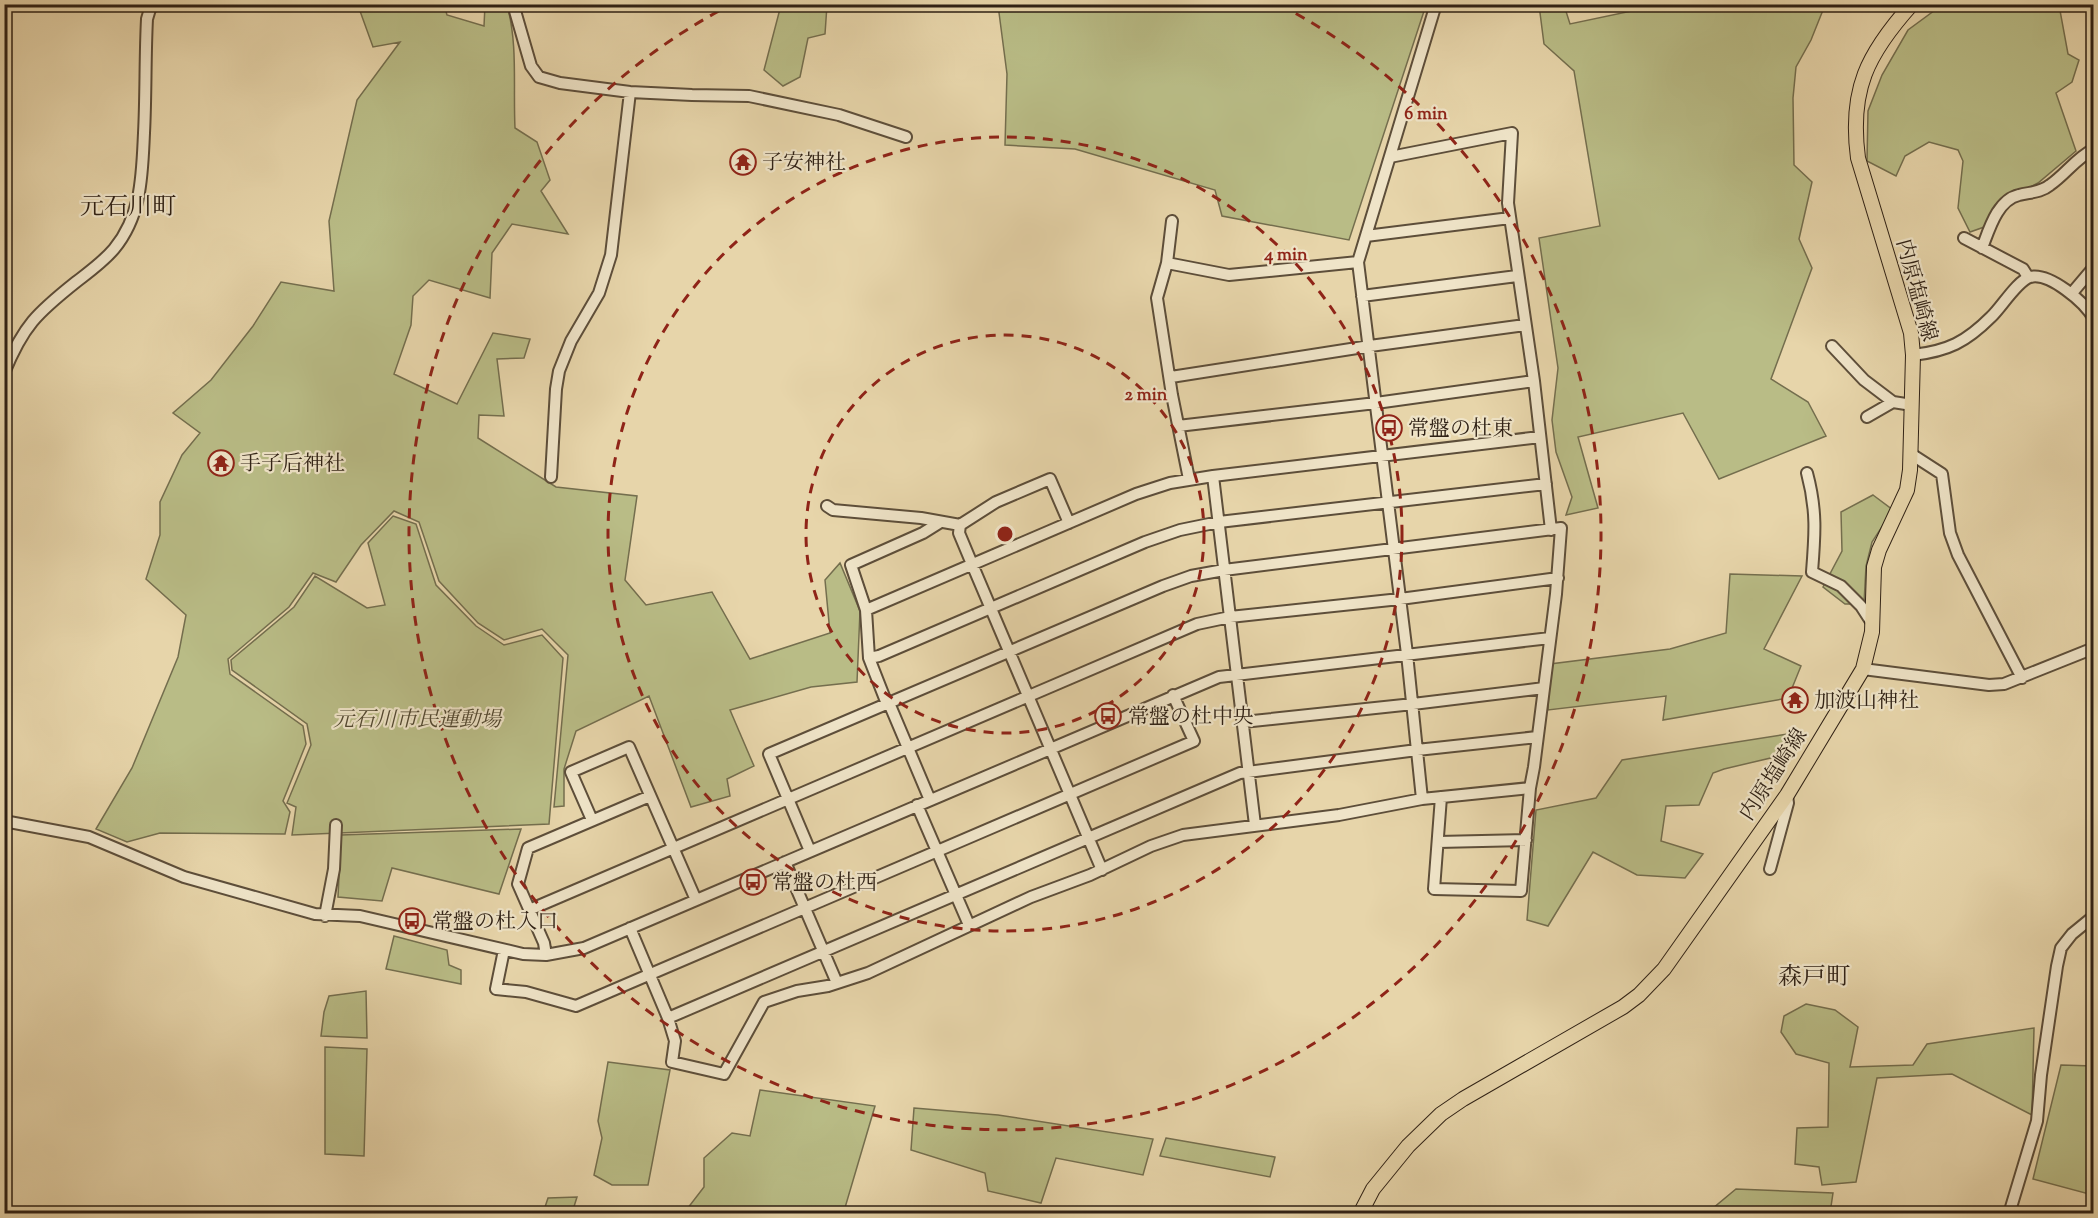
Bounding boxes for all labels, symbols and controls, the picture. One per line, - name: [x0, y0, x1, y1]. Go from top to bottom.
- text: 6 min: [1404, 102, 1448, 128]
- temple icon: 子安神社: [728, 147, 758, 177]
- place label: 子安神社: [762, 149, 846, 179]
- district label: 元石川町: [80, 191, 176, 225]
- street label: 内原塩崎線: [1887, 236, 1943, 345]
- text: 4 min: [1263, 243, 1308, 269]
- text: 2 min: [1125, 383, 1168, 409]
- bus stop icon: 常盤の杜東: [1374, 413, 1404, 443]
- place label: 常盤の杜東: [1408, 415, 1513, 445]
- temple icon: 手子后神社: [206, 448, 236, 478]
- place label: 手子后神社: [240, 450, 345, 480]
- centre of rings: [995, 524, 1015, 544]
- temple icon: 加波山神社: [1780, 685, 1810, 715]
- place label: 加波山神社: [1814, 687, 1919, 717]
- bus stop icon: 常盤の杜中央: [1093, 701, 1123, 731]
- place label: 常盤の杜中央: [1128, 703, 1254, 733]
- park label: 元石川市民運動場: [333, 706, 503, 736]
- street label: 内原塩崎線: [1734, 723, 1816, 827]
- bus stop icon: 常盤の杜西: [738, 867, 768, 897]
- place label: 常盤の杜西: [772, 869, 877, 899]
- bus stop icon: 常盤の杜入口: [397, 906, 427, 936]
- place label: 常盤の杜入口: [432, 908, 558, 938]
- district label: 森戸町: [1778, 961, 1850, 995]

